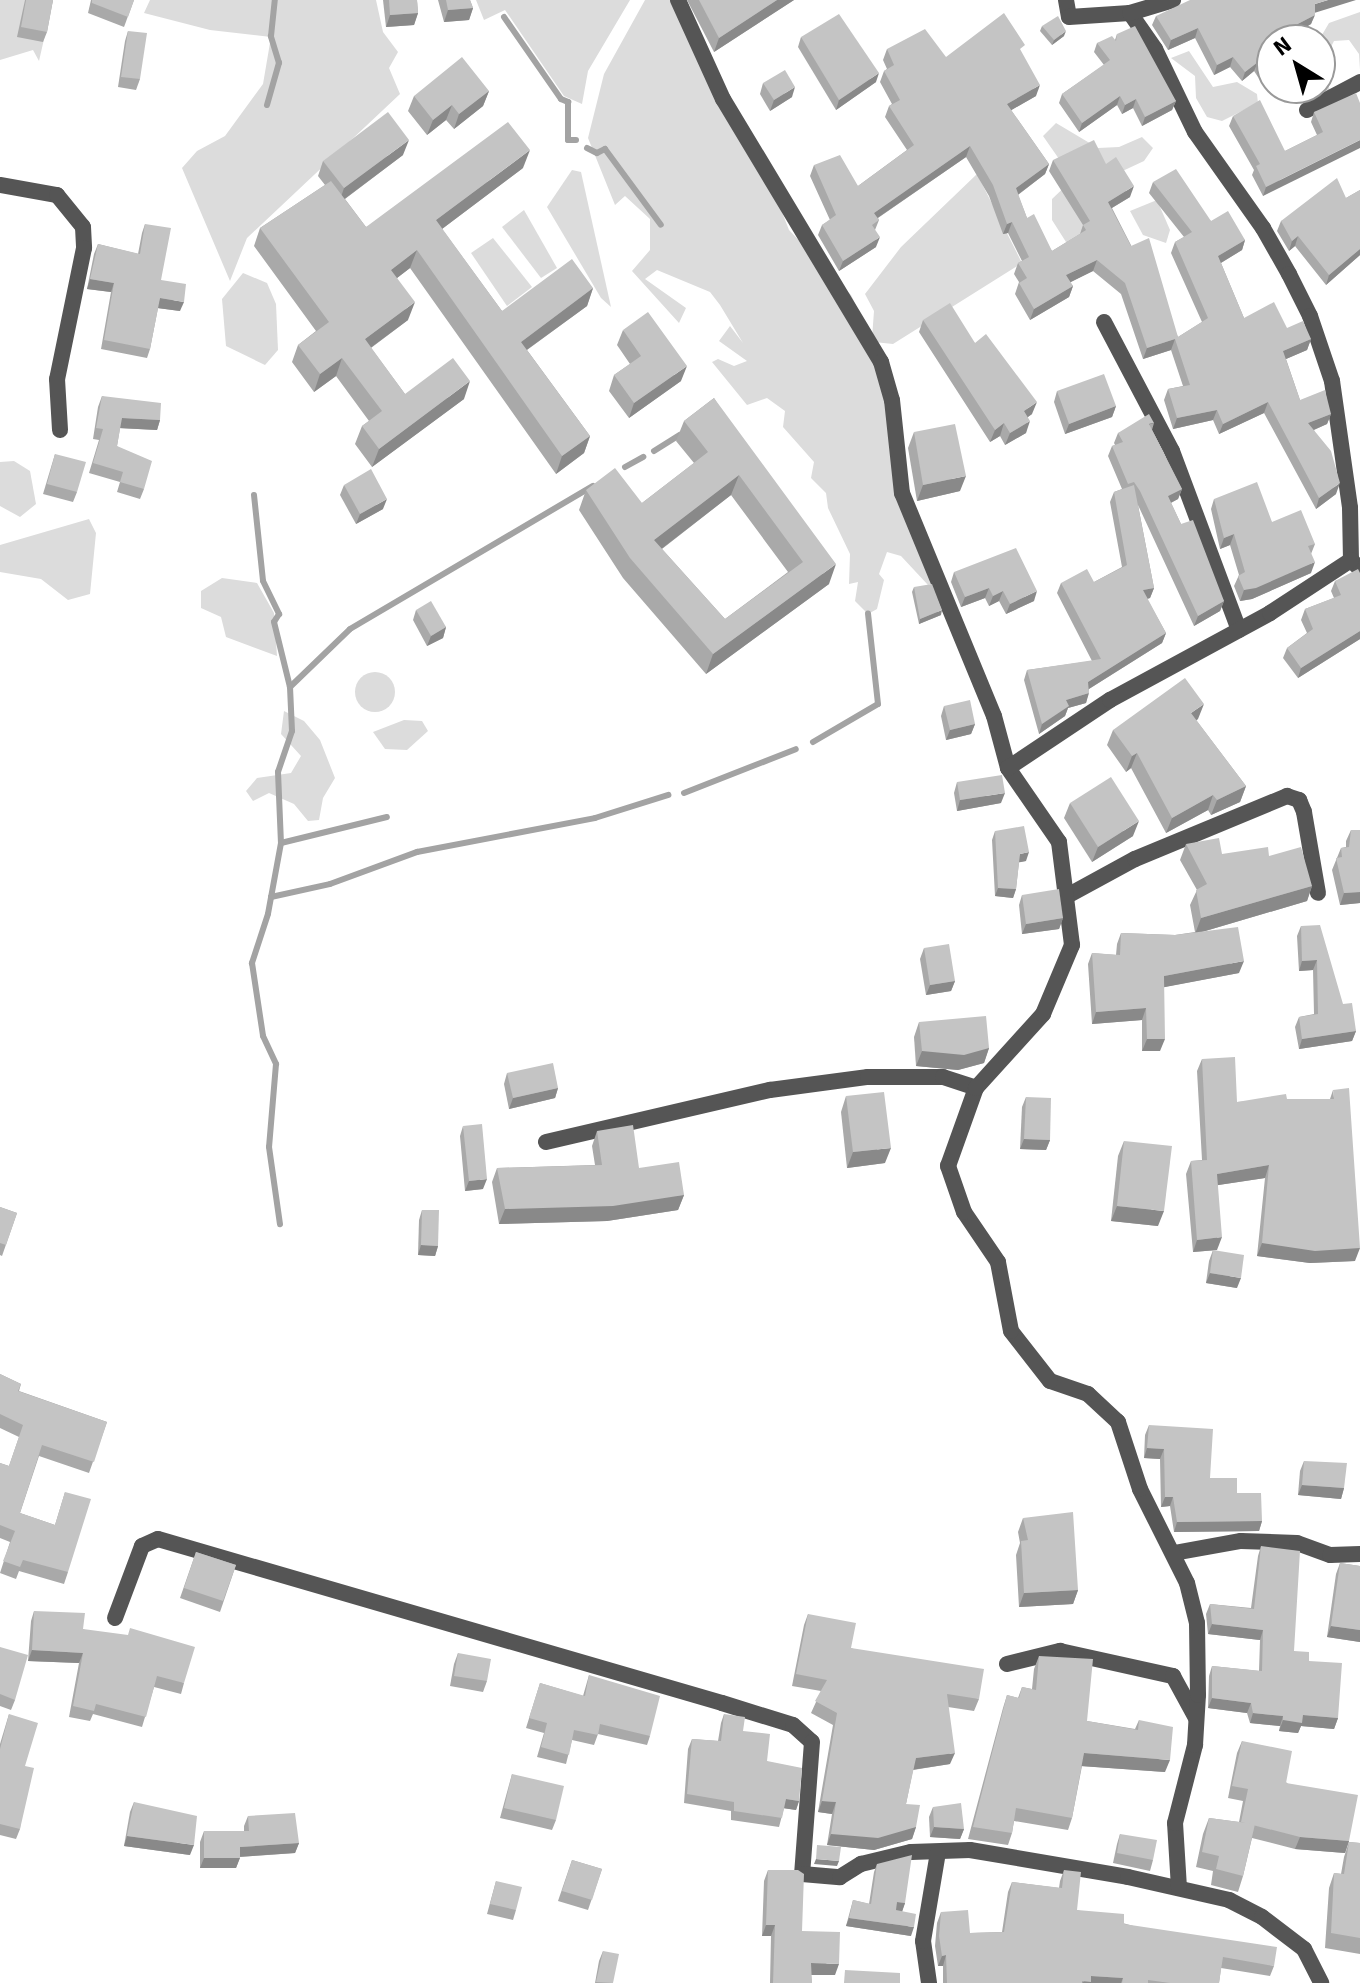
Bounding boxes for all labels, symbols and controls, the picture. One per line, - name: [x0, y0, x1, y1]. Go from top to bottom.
- north arrow: [1256, 24, 1336, 104]
- text: N: [1268, 31, 1297, 61]

